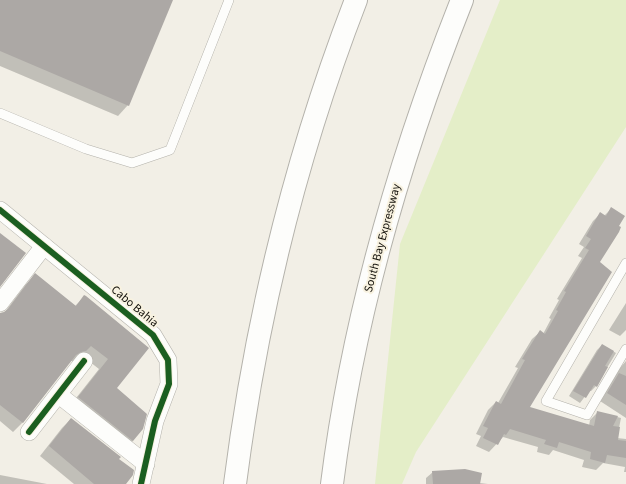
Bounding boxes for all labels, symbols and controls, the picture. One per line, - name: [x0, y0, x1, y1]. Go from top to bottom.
- street label: South Bay Expressway: [360, 182, 405, 294]
- street label: Cabo Bahia: [107, 282, 162, 331]

